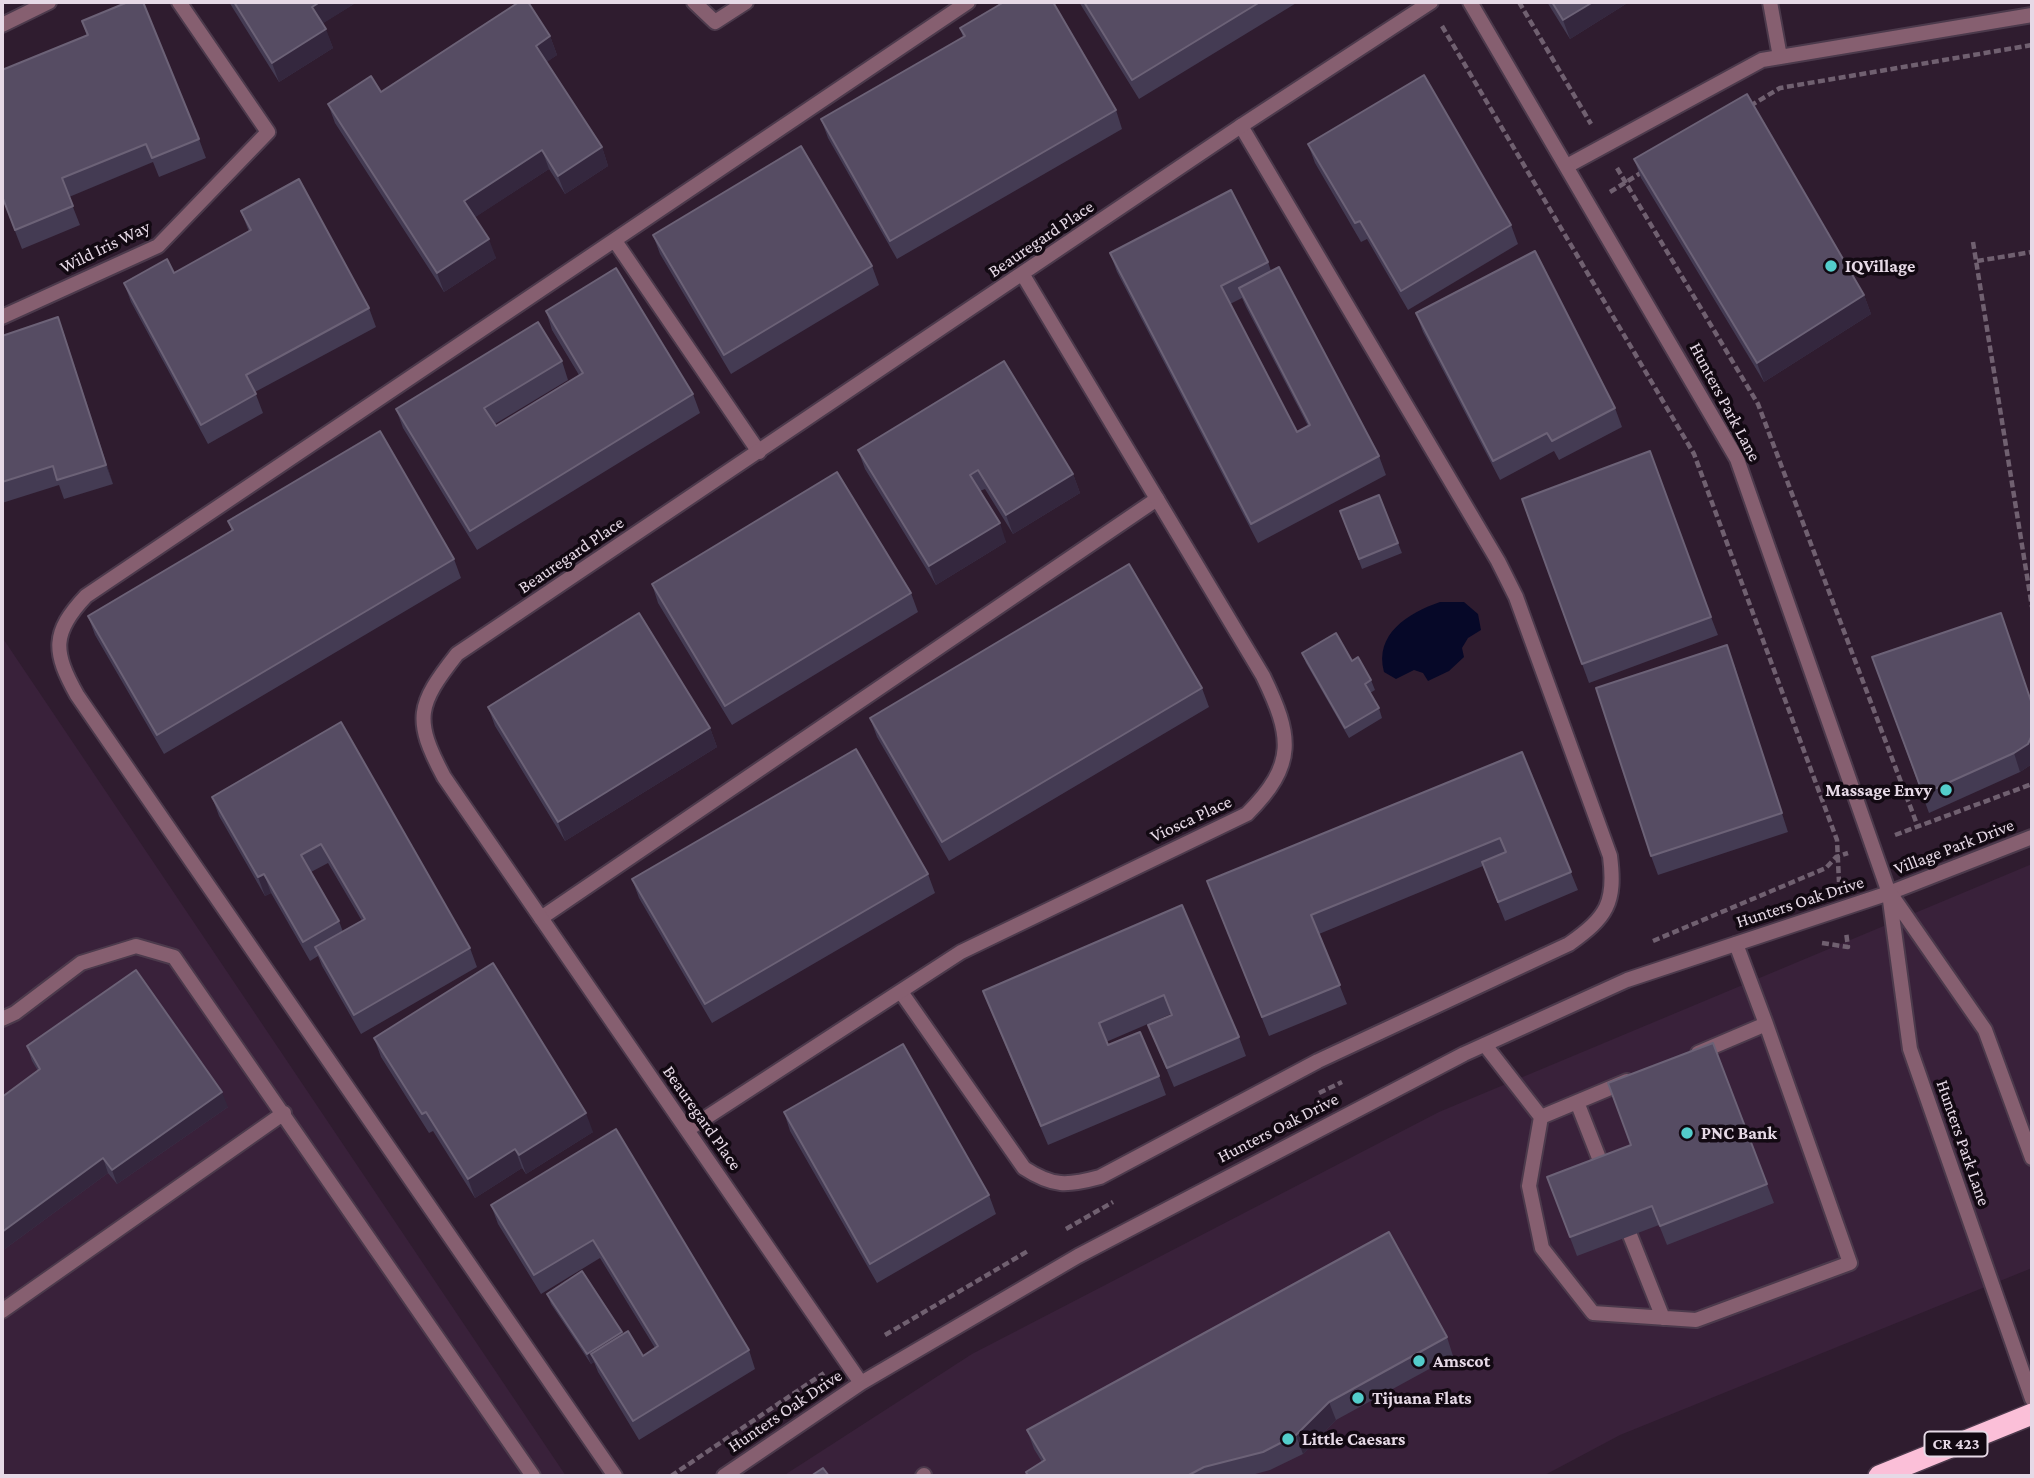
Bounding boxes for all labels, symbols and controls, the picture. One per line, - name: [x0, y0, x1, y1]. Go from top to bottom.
- street label: Beauregard Place: [984, 196, 1098, 282]
- street label: Wild Iris Way: [56, 216, 154, 278]
- place label: IQVillage: [1845, 255, 1915, 277]
- marker: IQVillage: [1823, 258, 1839, 274]
- street label: Hunters Park Lane: [1685, 339, 1765, 465]
- street label: Beauregard Place: [514, 512, 628, 598]
- place label: Massage Envy: [1825, 779, 1932, 801]
- marker: Massage Envy: [1938, 782, 1954, 798]
- street label: Viosca Place: [1147, 791, 1235, 847]
- street label: Village Park Drive: [1891, 814, 2017, 880]
- street label: Hunters Oak Drive: [1733, 871, 1867, 933]
- street label: Beauregard Place: [658, 1062, 746, 1174]
- street label: Hunters Park Lane: [1931, 1077, 1995, 1209]
- street label: Hunters Oak Drive: [1214, 1088, 1342, 1168]
- place label: PNC Bank: [1701, 1122, 1777, 1144]
- marker: PNC Bank: [1679, 1125, 1695, 1141]
- place label: Amscot: [1433, 1350, 1490, 1372]
- marker: Amscot: [1411, 1353, 1427, 1369]
- street label: Hunters Oak Drive: [724, 1365, 846, 1457]
- place label: Tijuana Flats: [1372, 1387, 1472, 1409]
- marker: Tijuana Flats: [1350, 1390, 1366, 1406]
- place label: Little Caesars: [1302, 1428, 1405, 1450]
- marker: Little Caesars: [1280, 1431, 1296, 1447]
- road number: CR 423: [1924, 1432, 1988, 1456]

